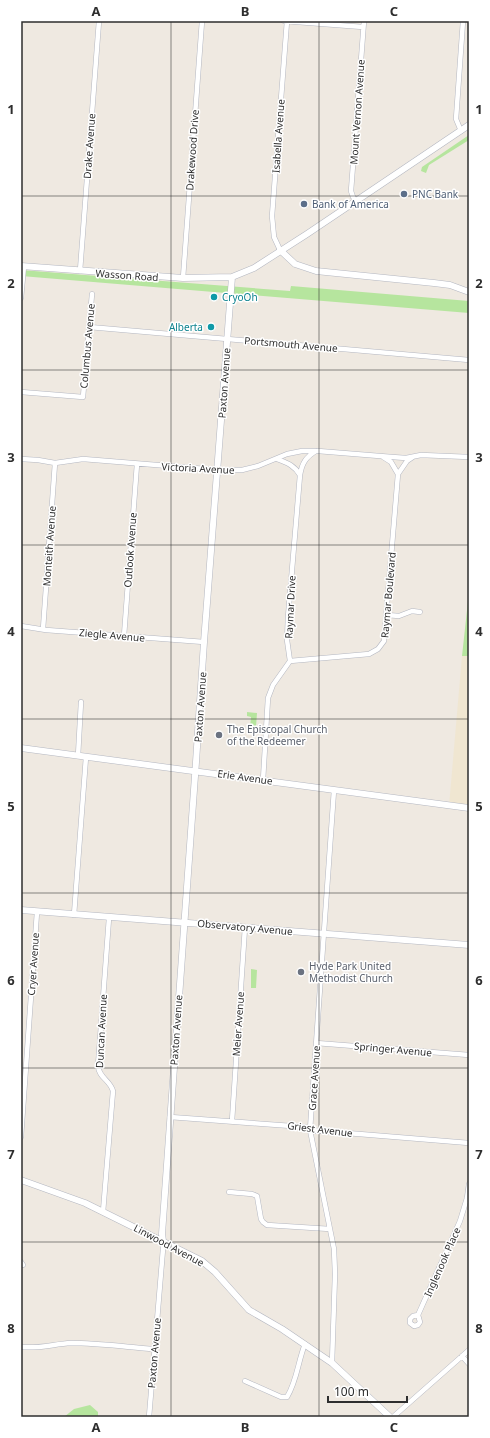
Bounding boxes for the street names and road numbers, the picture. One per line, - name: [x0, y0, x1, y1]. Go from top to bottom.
- street label: Mount Vernon Avenue: [346, 59, 368, 165]
- street label: Isabella Avenue: [268, 98, 288, 173]
- street label: Drakewood Drive: [182, 109, 202, 191]
- street label: Drake Avenue: [80, 112, 98, 179]
- street label: Wasson Road: [95, 266, 159, 284]
- street label: Columbus Avenue: [76, 303, 98, 389]
- street label: Portsmouth Avenue: [244, 333, 339, 355]
- street label: Paxton Avenue: [215, 347, 233, 419]
- street label: Victoria Avenue: [161, 459, 235, 477]
- street label: Monteith Avenue: [39, 505, 59, 587]
- street label: Outlook Avenue: [120, 512, 140, 588]
- street label: Raymar Boulevard: [377, 551, 399, 639]
- street label: Raymar Drive: [281, 575, 299, 639]
- street label: Ziegle Avenue: [78, 625, 146, 645]
- street label: Paxton Avenue: [191, 671, 209, 743]
- street label: Erie Avenue: [216, 766, 274, 788]
- street label: Observatory Avenue: [197, 916, 294, 938]
- street label: Cryer Avenue: [24, 932, 42, 996]
- street label: Meier Avenue: [229, 991, 247, 1057]
- street label: Duncan Avenue: [92, 993, 110, 1068]
- street label: Paxton Avenue: [167, 994, 185, 1066]
- street label: Springer Avenue: [353, 1039, 433, 1059]
- street label: Grace Avenue: [305, 1045, 323, 1111]
- street label: Griest Avenue: [287, 1118, 354, 1140]
- street label: Linwood Avenue: [131, 1221, 207, 1270]
- street label: Inglenook Place: [420, 1225, 464, 1299]
- street label: Paxton Avenue: [144, 1317, 164, 1389]

